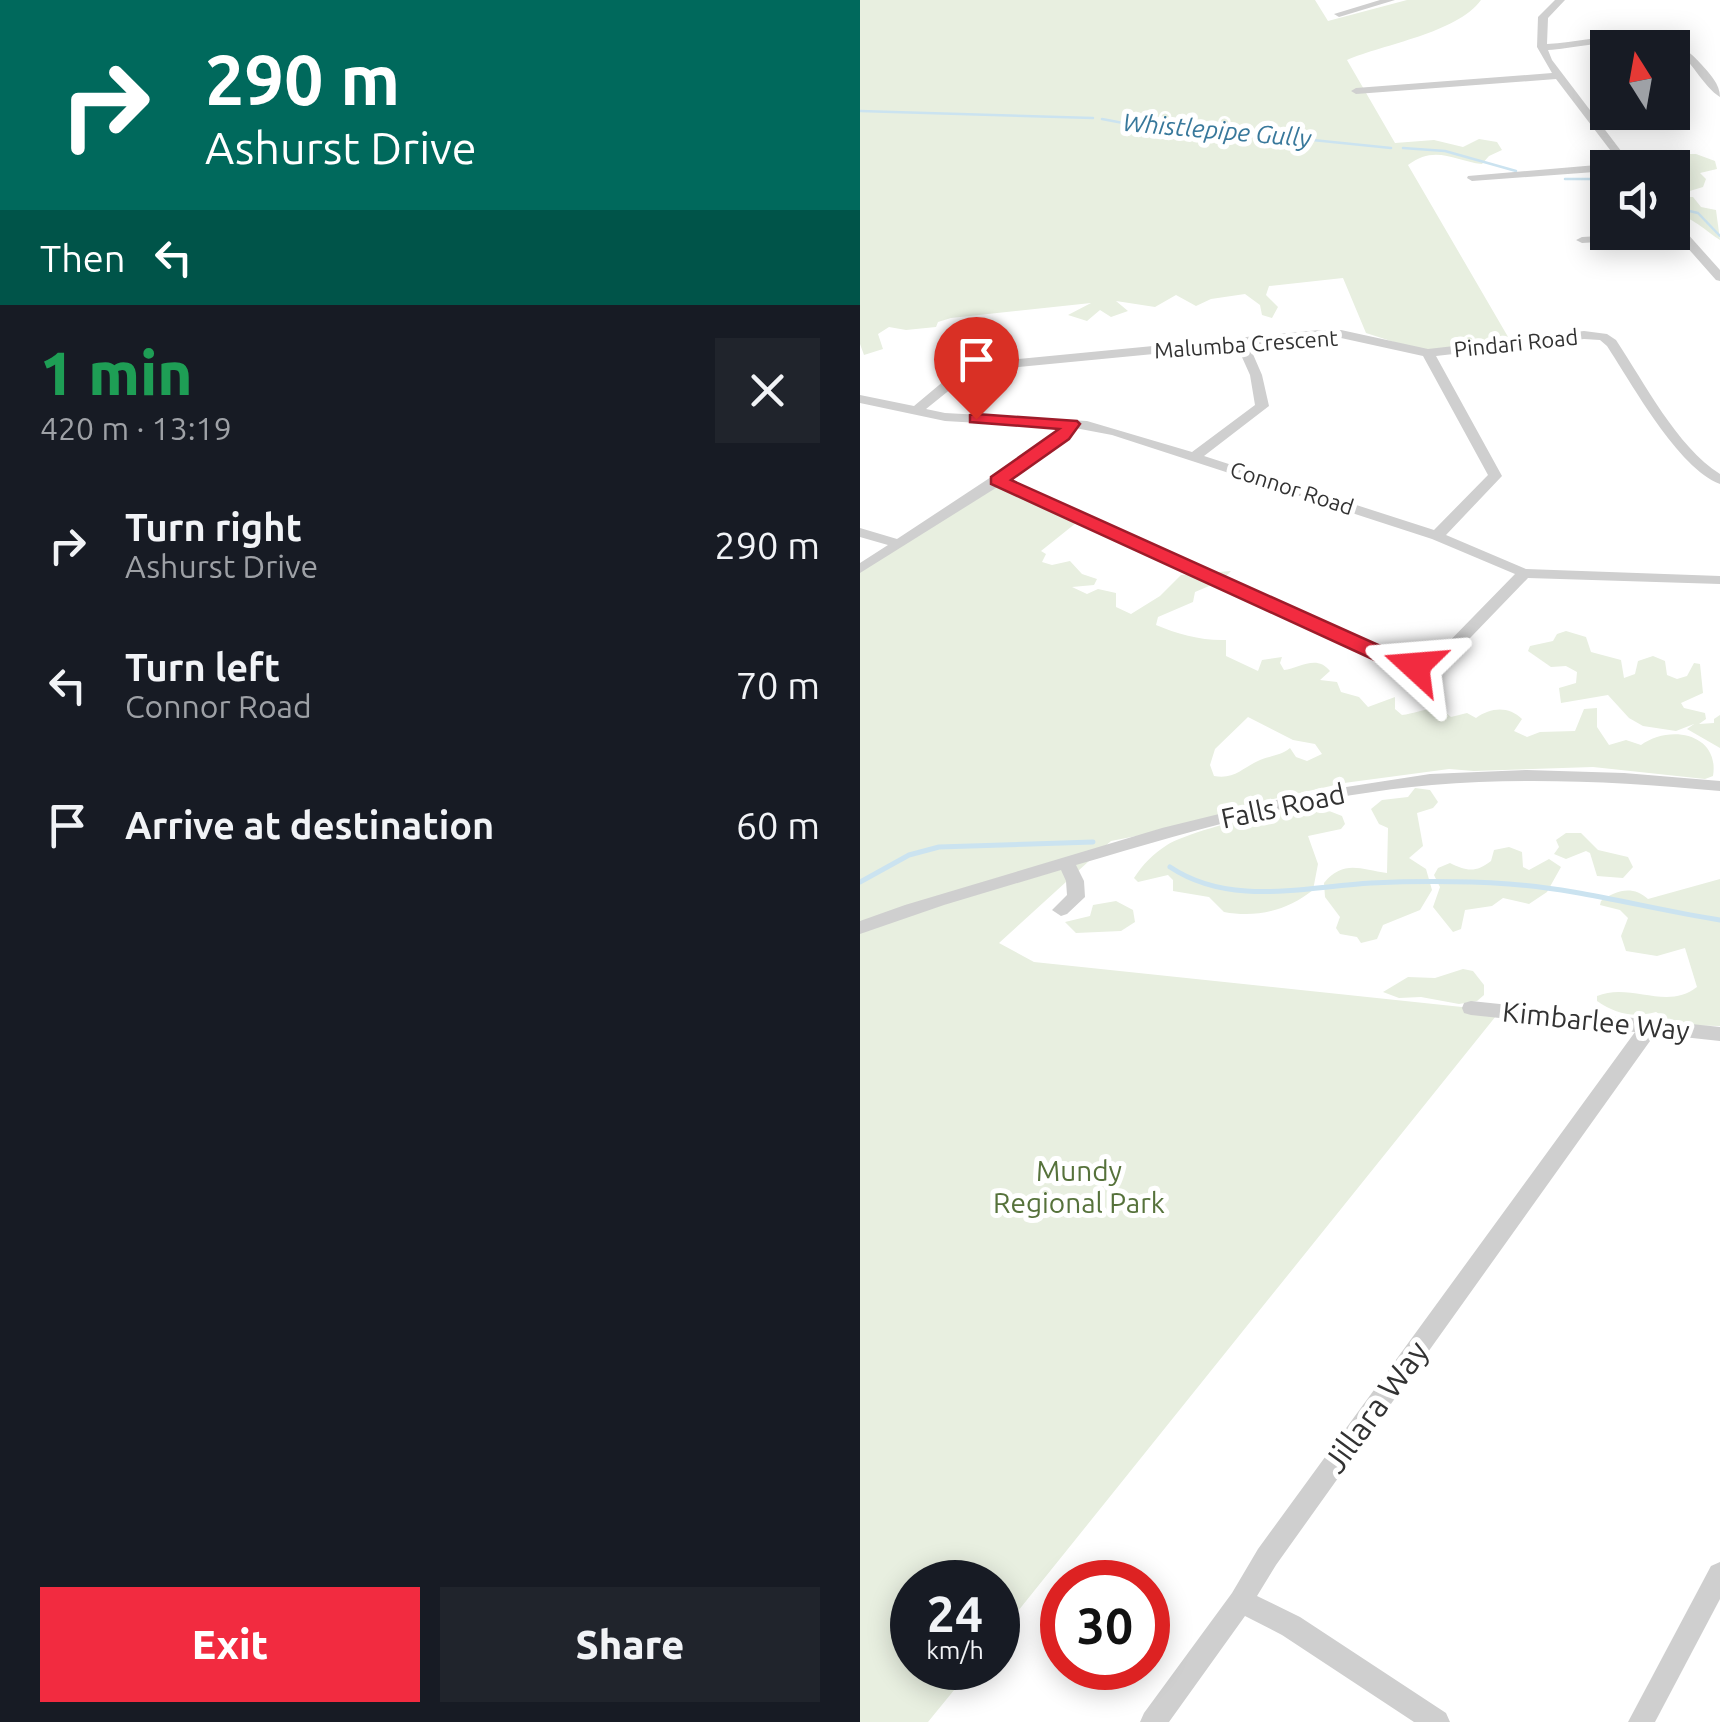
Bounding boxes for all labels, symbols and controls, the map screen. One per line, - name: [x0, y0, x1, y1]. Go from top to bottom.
- north arrow: [1590, 30, 1690, 130]
- map controls: [1590, 30, 1690, 250]
- icon: right: [40, 40, 170, 170]
- text: 290 m: [205, 40, 400, 118]
- water label: Whistlepipe Gully: [1122, 108, 1313, 152]
- text: Ashurst Drive: [205, 122, 477, 173]
- button: sound: [1590, 150, 1690, 250]
- icon: left: [146, 230, 201, 285]
- text: Then: [40, 237, 126, 279]
- pin: [934, 317, 1019, 420]
- street label: Pindari Road: [1453, 324, 1579, 361]
- street label: Malumba Crescent: [1153, 325, 1339, 362]
- icon: arrive: [949, 332, 1004, 387]
- button: close: [715, 338, 820, 443]
- text: 1 min: [40, 339, 193, 406]
- text: 420 m · 13:19: [40, 410, 232, 446]
- street label: Connor Road: [1227, 456, 1357, 519]
- text: Turn right: [125, 506, 302, 548]
- icon: right: [40, 518, 95, 573]
- text: 290 m: [714, 524, 820, 566]
- text: Ashurst Drive: [125, 548, 318, 584]
- position arrow: [1363, 614, 1467, 718]
- text: Turn left: [125, 646, 280, 688]
- icon: left: [40, 658, 95, 713]
- text: 70 m: [736, 664, 820, 706]
- text: Connor Road: [125, 688, 312, 724]
- street label: Falls Road: [1218, 777, 1348, 834]
- icon: arrive: [40, 798, 95, 853]
- text: Arrive at destination: [125, 804, 494, 846]
- text: 60 m: [736, 804, 820, 846]
- street label: Kimbarlee Way: [1501, 995, 1691, 1046]
- park label: Mundy Regional Park: [993, 1155, 1165, 1218]
- street label: Jillara Way: [1316, 1334, 1435, 1479]
- speed limit sign: 30: [1040, 1560, 1170, 1690]
- text: 24: [927, 1585, 983, 1641]
- button: Exit: [40, 1587, 420, 1702]
- button: Share: [440, 1587, 820, 1702]
- text: km/h: [926, 1636, 984, 1664]

